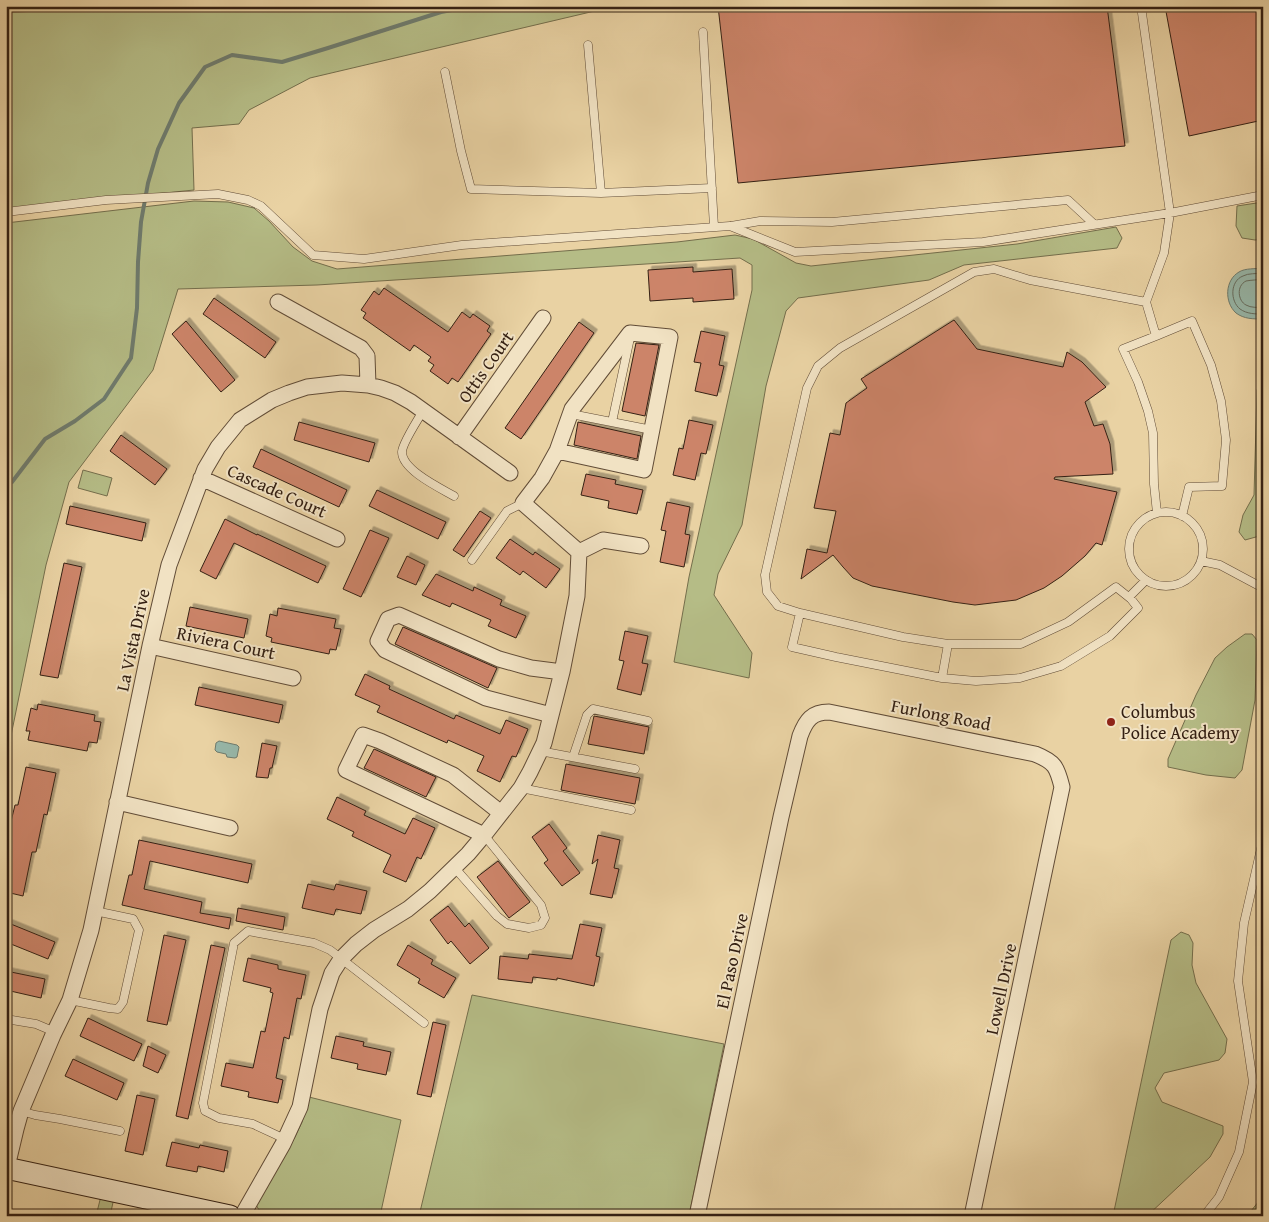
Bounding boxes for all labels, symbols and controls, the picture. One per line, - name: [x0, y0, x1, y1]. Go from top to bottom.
- street label: Ottis Court: [451, 325, 521, 408]
- street label: Cascade Court: [223, 457, 332, 525]
- street label: La Vista Drive: [108, 586, 157, 694]
- street label: Riviera Court: [174, 619, 278, 666]
- street label: Furlong Road: [889, 692, 994, 737]
- place label: Columbus Police Academy: [1121, 698, 1240, 746]
- marker: Columbus Police Academy: [1105, 716, 1117, 728]
- street label: El Paso Drive: [708, 911, 755, 1011]
- street label: Lowell Drive: [978, 941, 1023, 1037]

